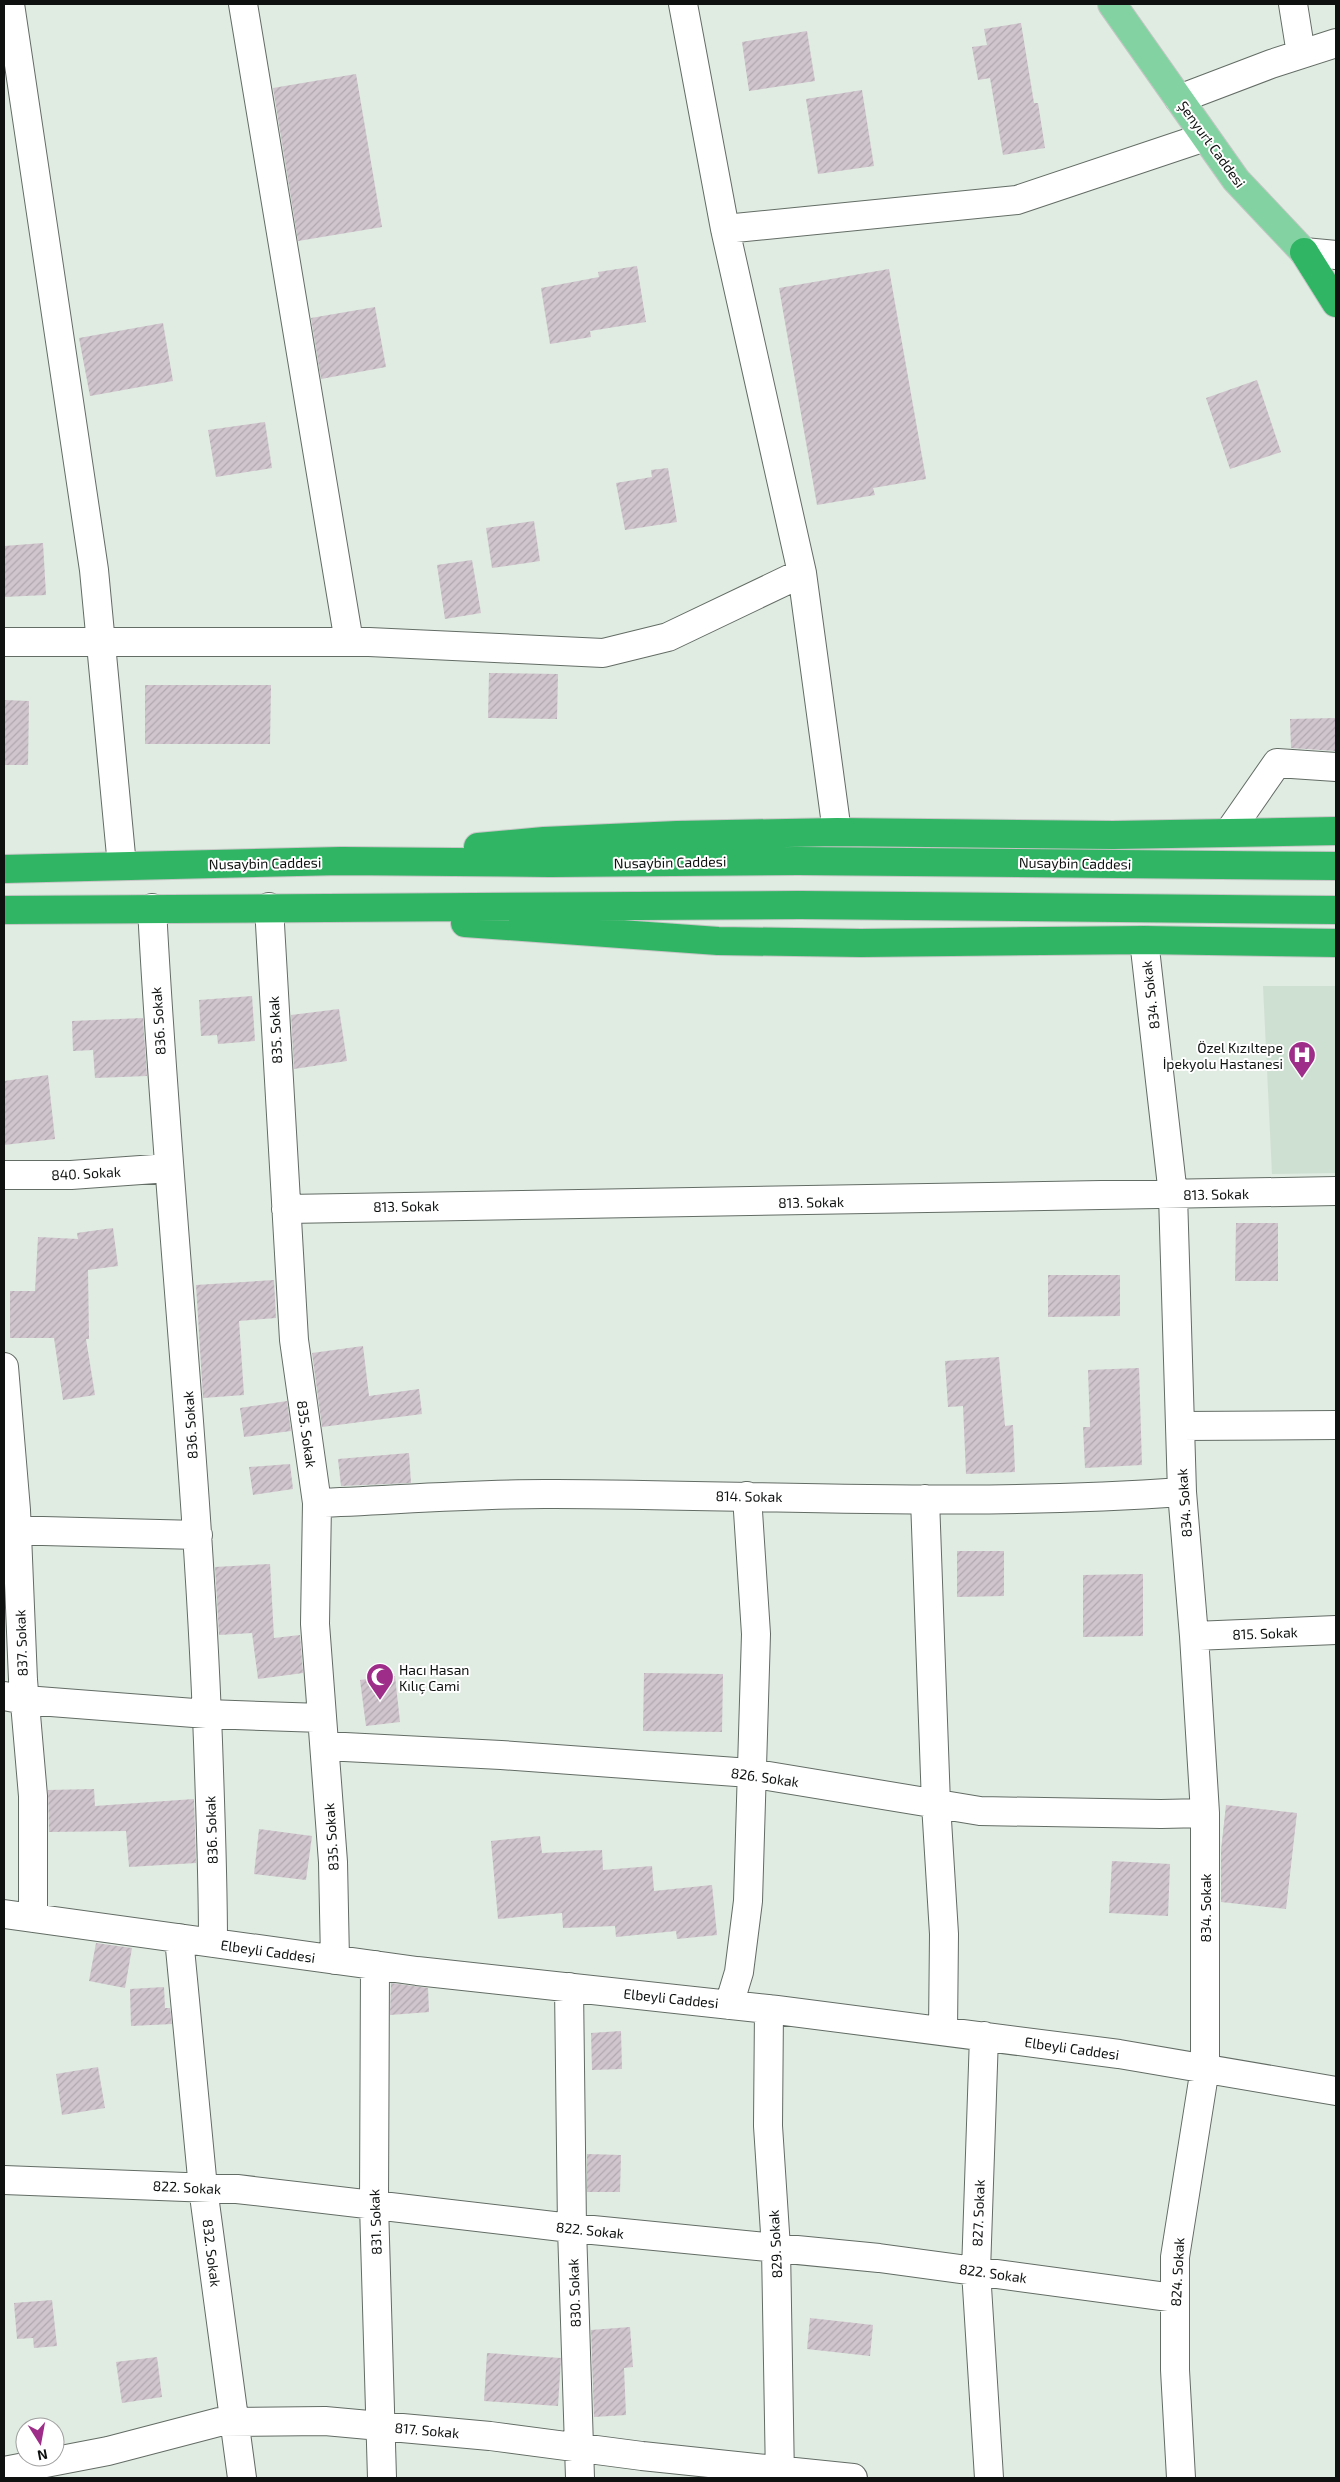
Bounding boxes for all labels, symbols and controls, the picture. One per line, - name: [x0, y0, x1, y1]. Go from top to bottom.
- street label: Şenyurt Caddesi: [1174, 97, 1249, 191]
- street label: Nusaybin Caddesi: [614, 853, 726, 871]
- street label: Nusaybin Caddesi: [209, 854, 321, 872]
- street label: Nusaybin Caddesi: [1019, 854, 1131, 872]
- street label: 834. Sokak: [1137, 960, 1163, 1030]
- street label: 836. Sokak: [147, 986, 169, 1056]
- street label: 835. Sokak: [265, 996, 285, 1064]
- place label: Özel Kızıltepe İpekyolu Hastanesi: [1163, 1039, 1283, 1072]
- hospital icon: Özel Kızıltepe İpekyolu Hastanesi: [1287, 1040, 1317, 1079]
- street label: 840. Sokak: [51, 1163, 121, 1183]
- street label: 813. Sokak: [1183, 1185, 1249, 1203]
- street label: 813. Sokak: [778, 1193, 844, 1211]
- street label: 813. Sokak: [373, 1197, 439, 1215]
- street label: 836. Sokak: [179, 1390, 201, 1460]
- street label: 835. Sokak: [294, 1399, 320, 1469]
- street label: 834. Sokak: [1173, 1468, 1195, 1538]
- street label: 814. Sokak: [715, 1487, 783, 1505]
- street label: 837. Sokak: [11, 1609, 31, 1677]
- street label: 815. Sokak: [1232, 1623, 1298, 1643]
- place label: Hacı Hasan Kılıç Cami: [399, 1661, 469, 1695]
- mosque icon: Hacı Hasan Kılıç Cami: [365, 1662, 395, 1701]
- street label: 826. Sokak: [730, 1764, 800, 1790]
- street label: 836. Sokak: [201, 1796, 221, 1864]
- street label: 835. Sokak: [320, 1803, 342, 1871]
- street label: 834. Sokak: [1197, 1874, 1214, 1942]
- street label: Elbeyli Caddesi: [220, 1936, 316, 1966]
- street label: Elbeyli Caddesi: [623, 1985, 719, 2011]
- street label: Elbeyli Caddesi: [1024, 2033, 1120, 2063]
- street label: 822. Sokak: [152, 2177, 222, 2197]
- street label: 827. Sokak: [968, 2179, 988, 2247]
- street label: 831. Sokak: [365, 2189, 385, 2255]
- street label: 829. Sokak: [765, 2209, 785, 2279]
- street label: 832. Sokak: [199, 2218, 225, 2288]
- street label: 822. Sokak: [555, 2218, 625, 2242]
- street label: 824. Sokak: [1167, 2237, 1187, 2307]
- street label: 830. Sokak: [564, 2258, 584, 2328]
- street label: 822. Sokak: [958, 2260, 1028, 2286]
- north arrow: [15, 2417, 65, 2467]
- street label: 817. Sokak: [394, 2419, 460, 2441]
- text: N: [36, 2446, 49, 2465]

